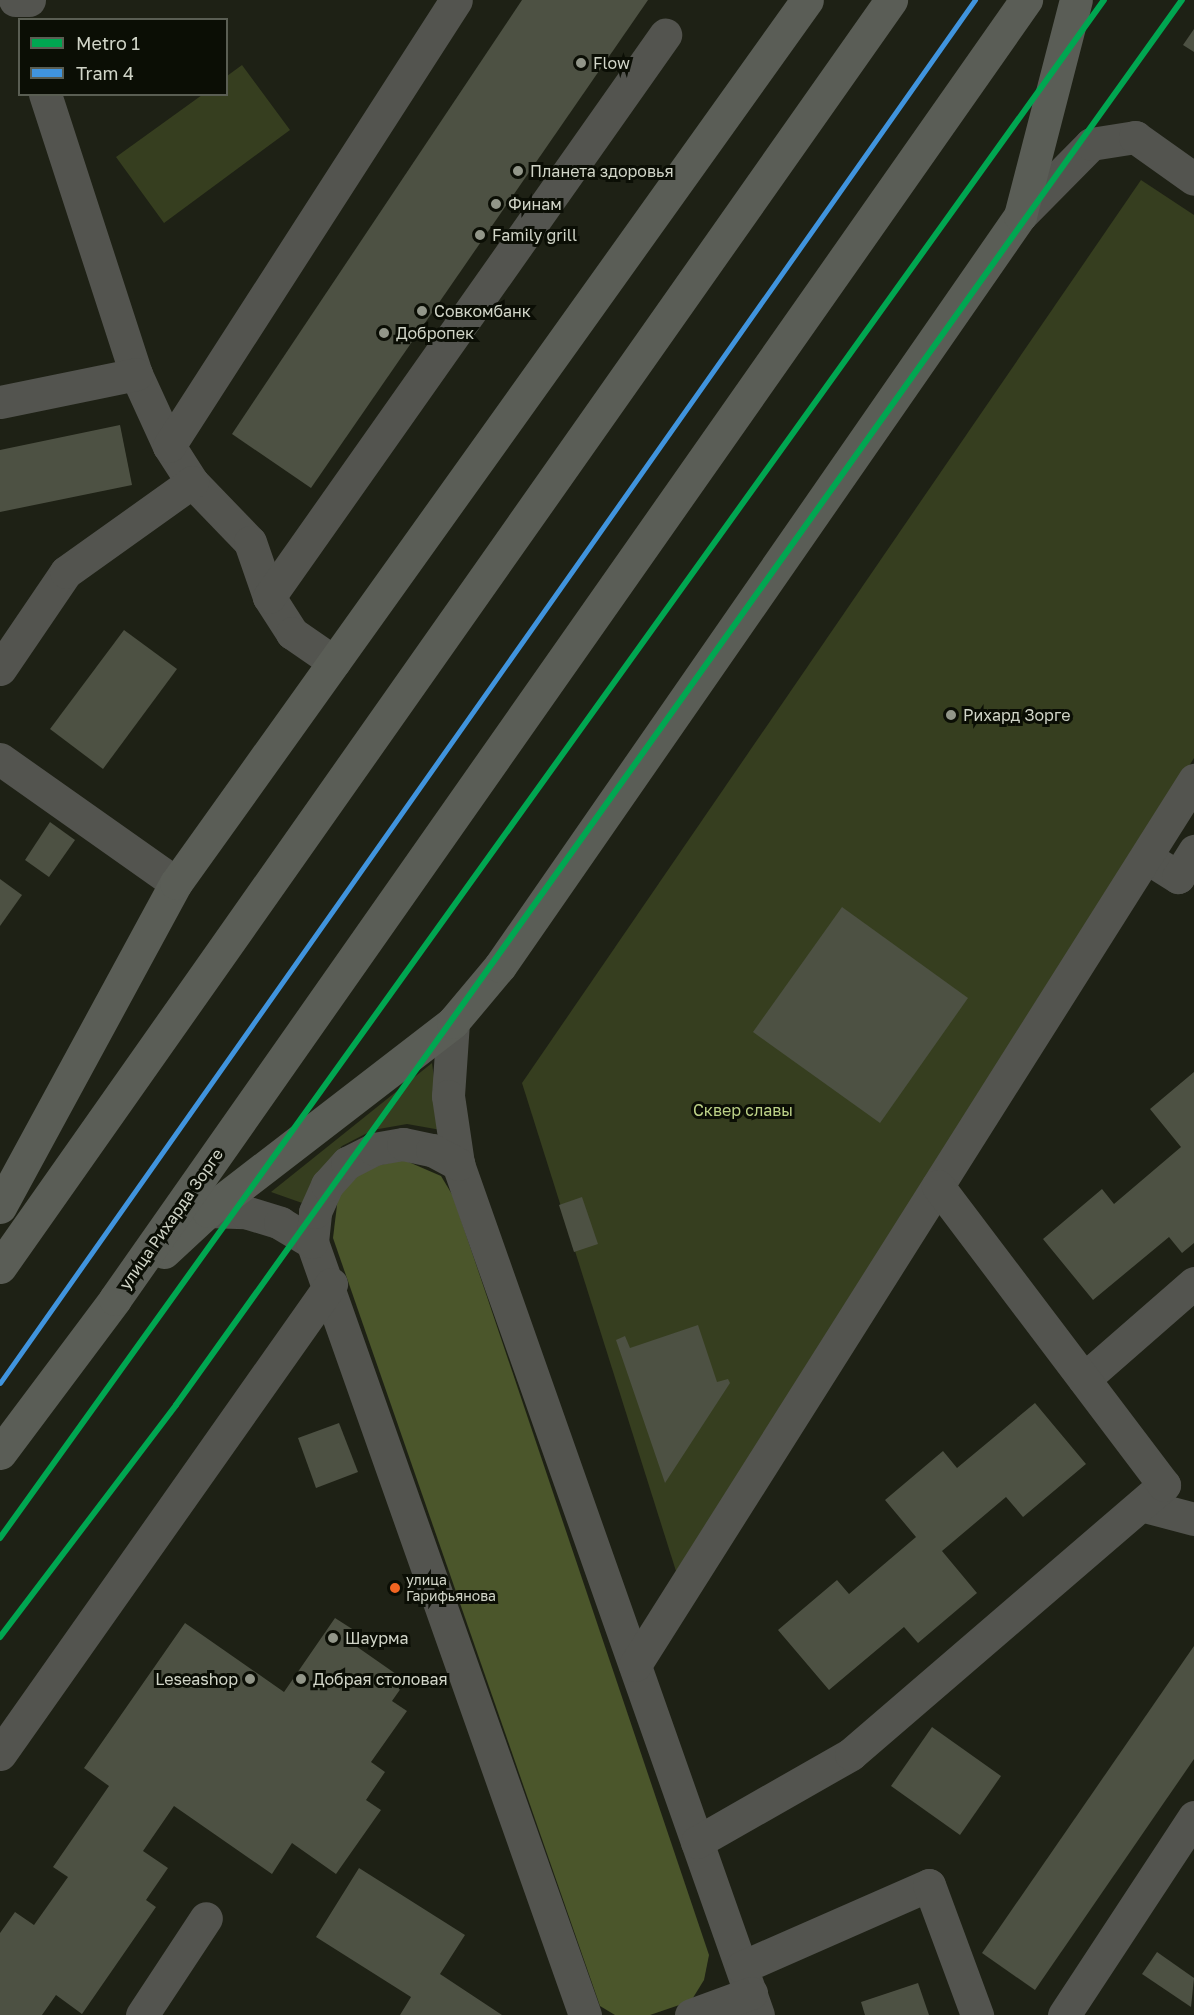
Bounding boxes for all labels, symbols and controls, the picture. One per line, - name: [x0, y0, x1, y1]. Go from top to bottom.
- legend: [18, 18, 228, 96]
- text: Metro 1: [76, 32, 140, 54]
- place label: Flow: [593, 53, 630, 73]
- marker: Flow: [574, 56, 588, 70]
- text: Tram 4: [76, 62, 134, 84]
- place label: Планета здоровья: [530, 161, 674, 181]
- marker: Планета здоровья: [511, 164, 525, 178]
- place label: Финам: [508, 194, 562, 214]
- marker: Финам: [489, 197, 503, 211]
- place label: Family grill: [492, 225, 577, 245]
- marker: Family grill: [473, 228, 487, 242]
- place label: Совкомбанк: [434, 301, 531, 321]
- marker: Совкомбанк: [415, 304, 429, 318]
- place label: Добропек: [396, 323, 474, 343]
- marker: Добропек: [377, 326, 391, 340]
- place label: Рихард Зорге: [963, 705, 1070, 725]
- marker: Рихард Зорге: [944, 708, 958, 722]
- park label: Сквер славы: [693, 1100, 793, 1120]
- street label: улица Рихарда Зорге: [115, 1145, 227, 1293]
- place label: улица Гарифьянова: [406, 1572, 496, 1604]
- marker: улица Гарифьянова: [389, 1582, 401, 1594]
- place label: Шаурма: [345, 1628, 409, 1648]
- marker: Шаурма: [326, 1631, 340, 1645]
- place label: Leseashop: [155, 1669, 238, 1689]
- place label: Добрая столовая: [313, 1669, 448, 1689]
- marker: Leseashop: [243, 1672, 257, 1686]
- marker: Добрая столовая: [294, 1672, 308, 1686]

